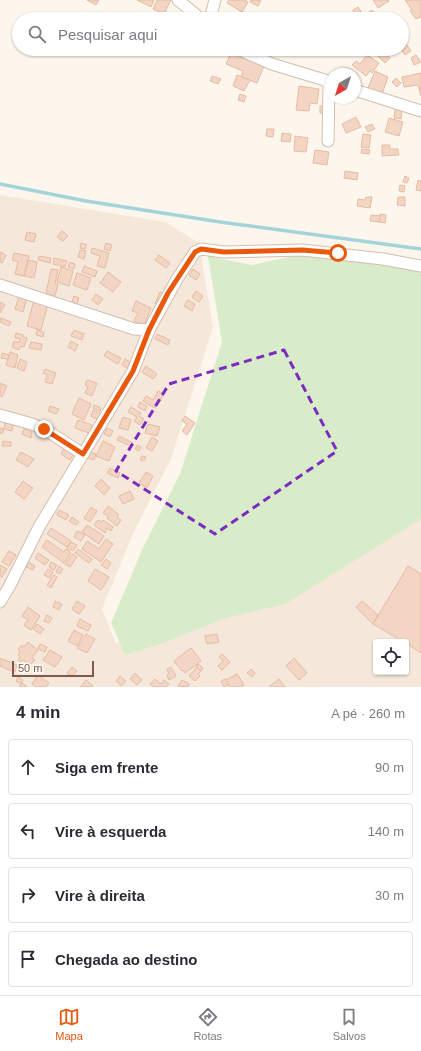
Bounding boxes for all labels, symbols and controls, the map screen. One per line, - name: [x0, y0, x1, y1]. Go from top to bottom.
- search box: [12, 12, 409, 56]
- icon: search: [26, 23, 48, 45]
- text: Pesquisar aqui: [58, 26, 157, 43]
- north arrow: [325, 68, 361, 104]
- route start: [329, 244, 347, 262]
- route end: [35, 420, 53, 438]
- map controls: [373, 639, 409, 675]
- button: locate: [373, 639, 409, 675]
- scale bar: [12, 659, 94, 678]
- text: 50 m: [18, 662, 42, 674]
- text: 4 min: [16, 703, 60, 722]
- text: A pé · 260 m: [331, 706, 405, 721]
- icon: ahead: [17, 756, 39, 778]
- text: Siga em frente: [55, 759, 158, 776]
- text: 90 m: [375, 760, 404, 775]
- icon: left: [17, 820, 39, 842]
- text: Vire à esquerda: [55, 823, 166, 840]
- text: 140 m: [368, 824, 404, 839]
- icon: right: [17, 884, 39, 906]
- text: Vire à direita: [55, 887, 145, 904]
- text: 30 m: [375, 888, 404, 903]
- icon: arrive: [17, 948, 39, 970]
- text: Chegada ao destino: [55, 951, 198, 968]
- tab: Mapa: [55, 1006, 83, 1042]
- tab: Rotas: [193, 1006, 222, 1042]
- tab: Salvos: [333, 1006, 366, 1042]

